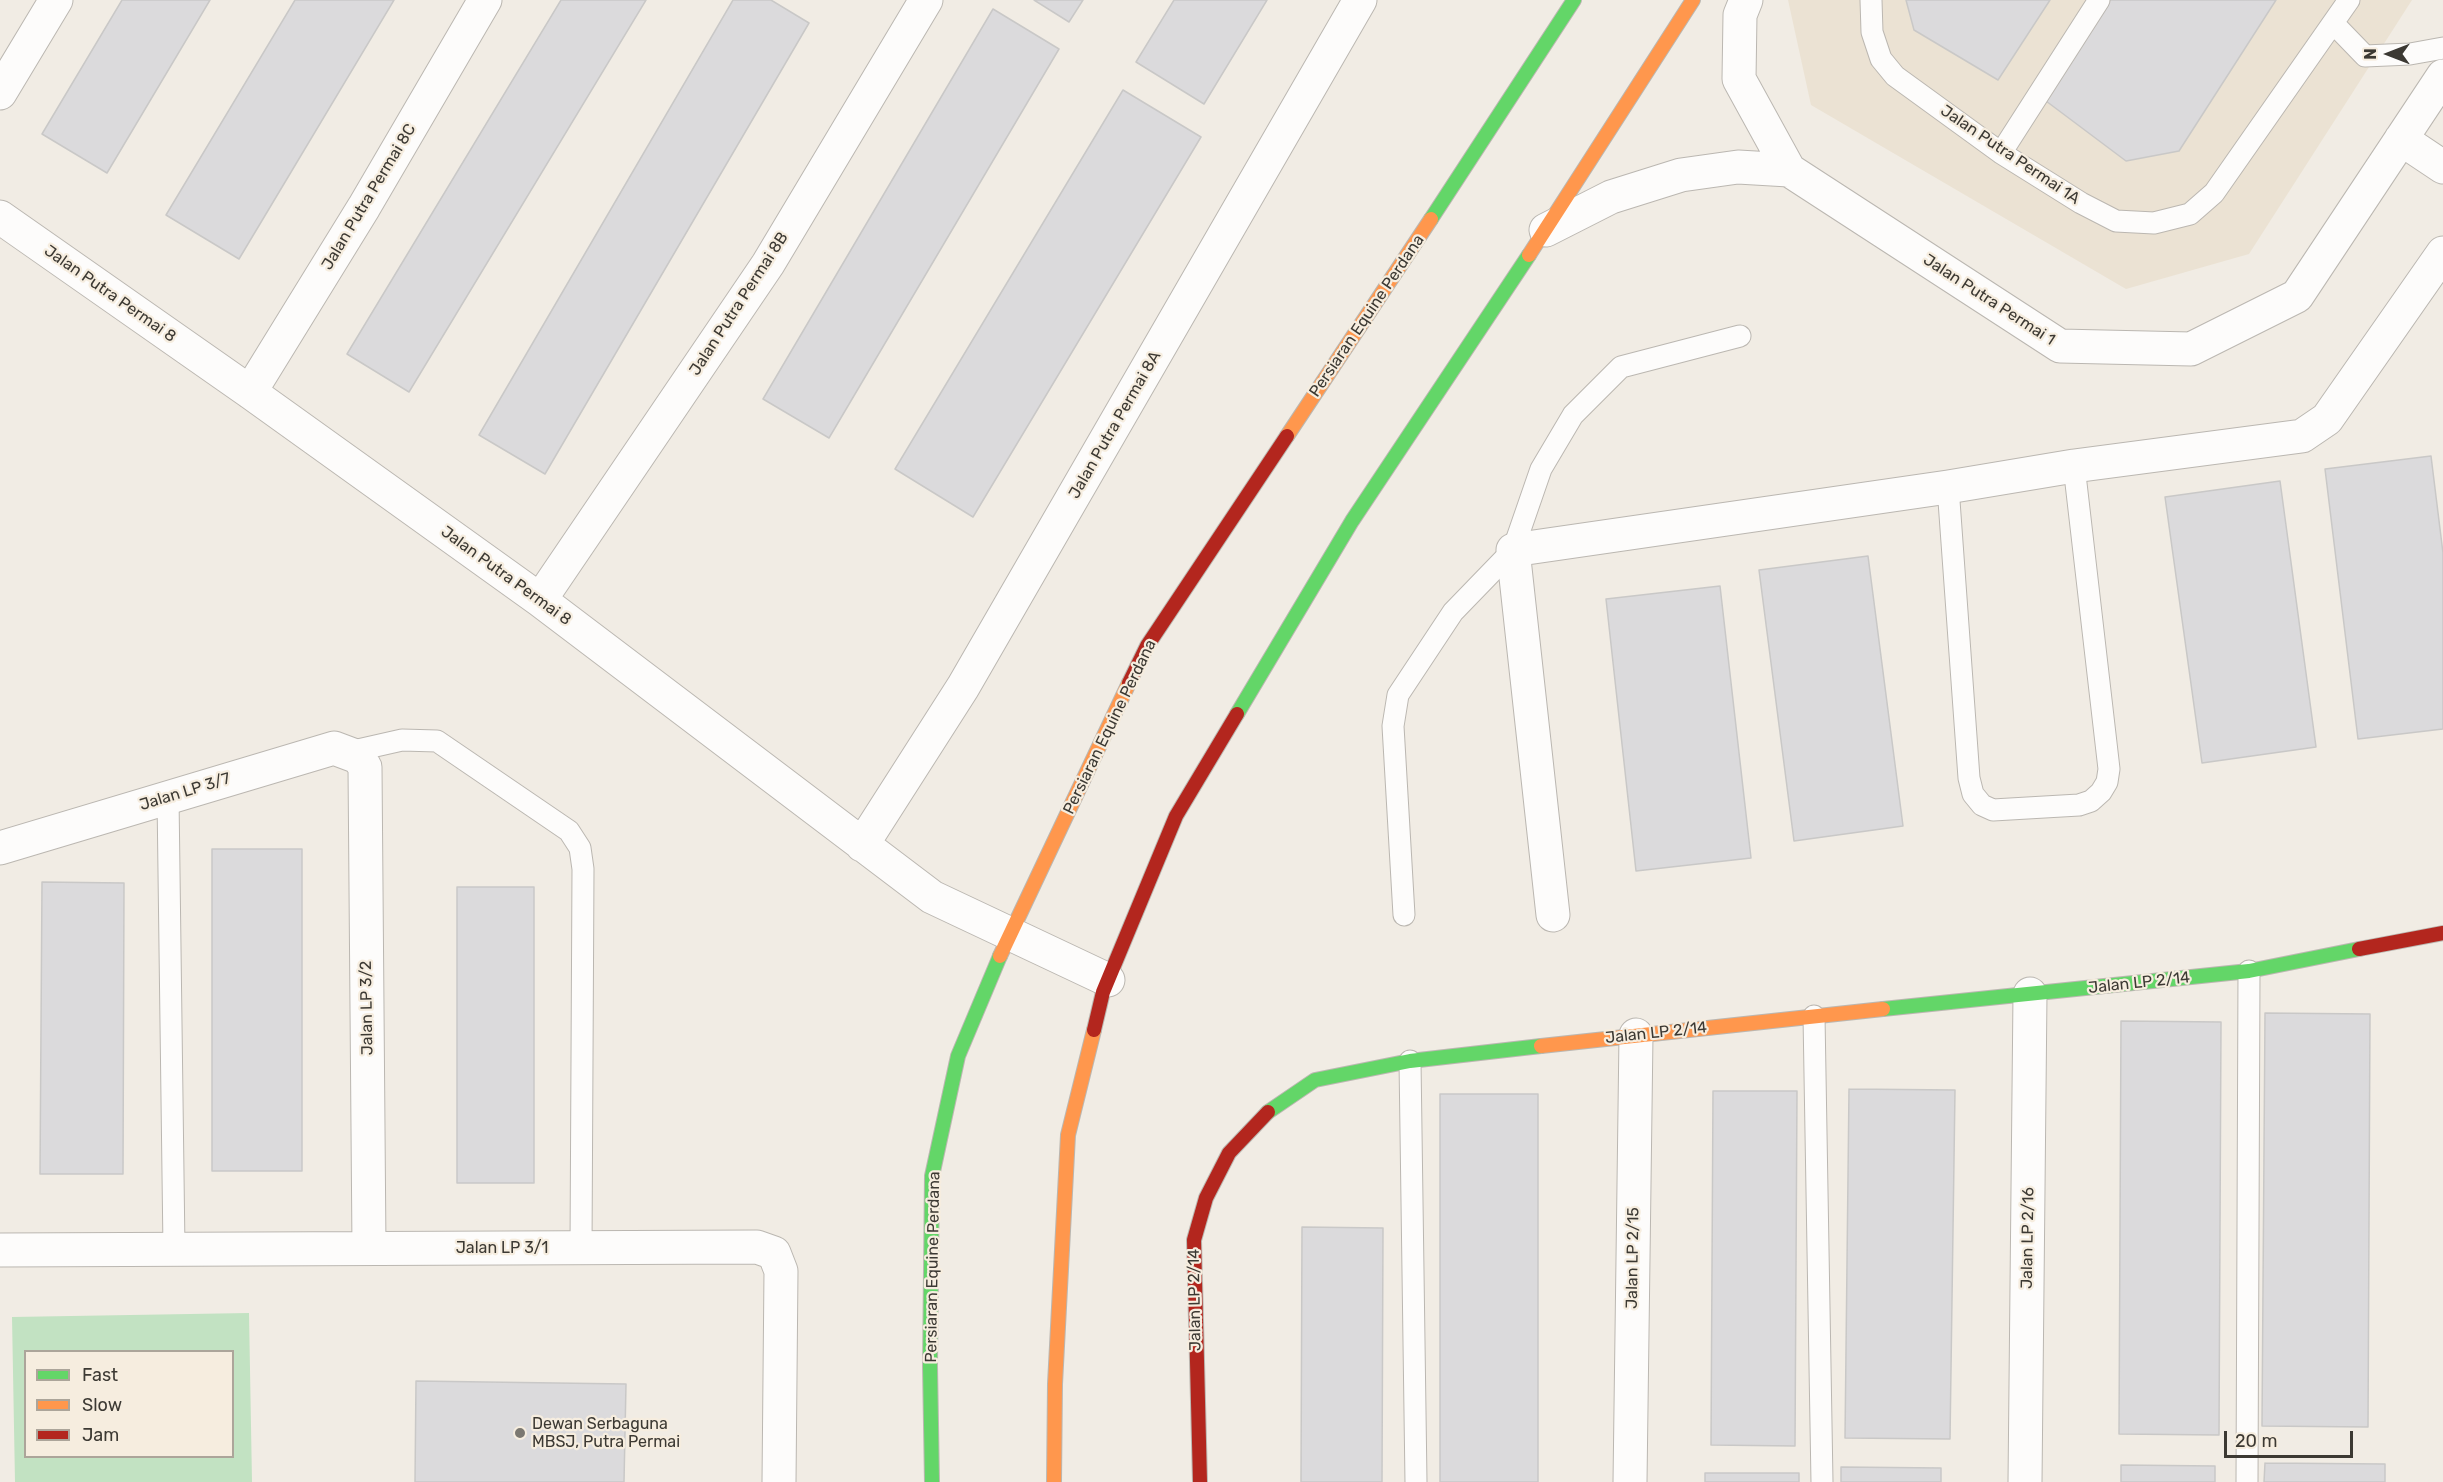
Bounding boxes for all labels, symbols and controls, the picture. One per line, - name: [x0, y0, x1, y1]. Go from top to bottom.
- north arrow: [2359, 24, 2419, 84]
- text: N: [2361, 48, 2380, 60]
- street label: Jalan Putra Permai 1A: [1937, 101, 2083, 209]
- street label: Jalan Putra Permai 8C: [318, 120, 420, 274]
- street label: Jalan Putra Permai 8B: [685, 229, 793, 379]
- street label: Persiaran Equine Perdana: [1305, 231, 1429, 401]
- street label: Jalan Putra Permai 8: [40, 241, 180, 347]
- street label: Jalan Putra Permai 1: [1920, 250, 2058, 350]
- street label: Jalan Putra Permai 8A: [1065, 348, 1165, 502]
- street label: Jalan Putra Permai 8: [437, 522, 575, 630]
- street label: Persiaran Equine Perdana: [1059, 637, 1161, 817]
- street label: Jalan LP 3/7: [137, 769, 233, 815]
- street label: Jalan LP 3/2: [357, 960, 377, 1056]
- street label: Jalan LP 2/14: [2087, 968, 2191, 998]
- street label: Jalan LP 2/14: [1604, 1018, 1708, 1048]
- street label: Persiaran Equine Perdana: [922, 1171, 944, 1363]
- street label: Jalan LP 2/16: [2018, 1187, 2038, 1289]
- street label: Jalan LP 2/15: [1623, 1207, 1643, 1309]
- street label: Jalan LP 3/1: [456, 1238, 548, 1258]
- street label: Jalan LP 2/14: [1185, 1249, 1205, 1351]
- legend: [24, 1350, 234, 1458]
- text: Fast: [82, 1364, 118, 1386]
- text: Slow: [82, 1394, 122, 1416]
- place label: Dewan Serbaguna MBSJ, Putra Permai: [532, 1414, 680, 1452]
- scale bar: [2227, 1419, 2356, 1457]
- text: Jam: [82, 1424, 119, 1446]
- marker: Dewan Serbaguna MBSJ, Putra Permai: [513, 1426, 527, 1440]
- text: 20 m: [2235, 1430, 2277, 1452]

